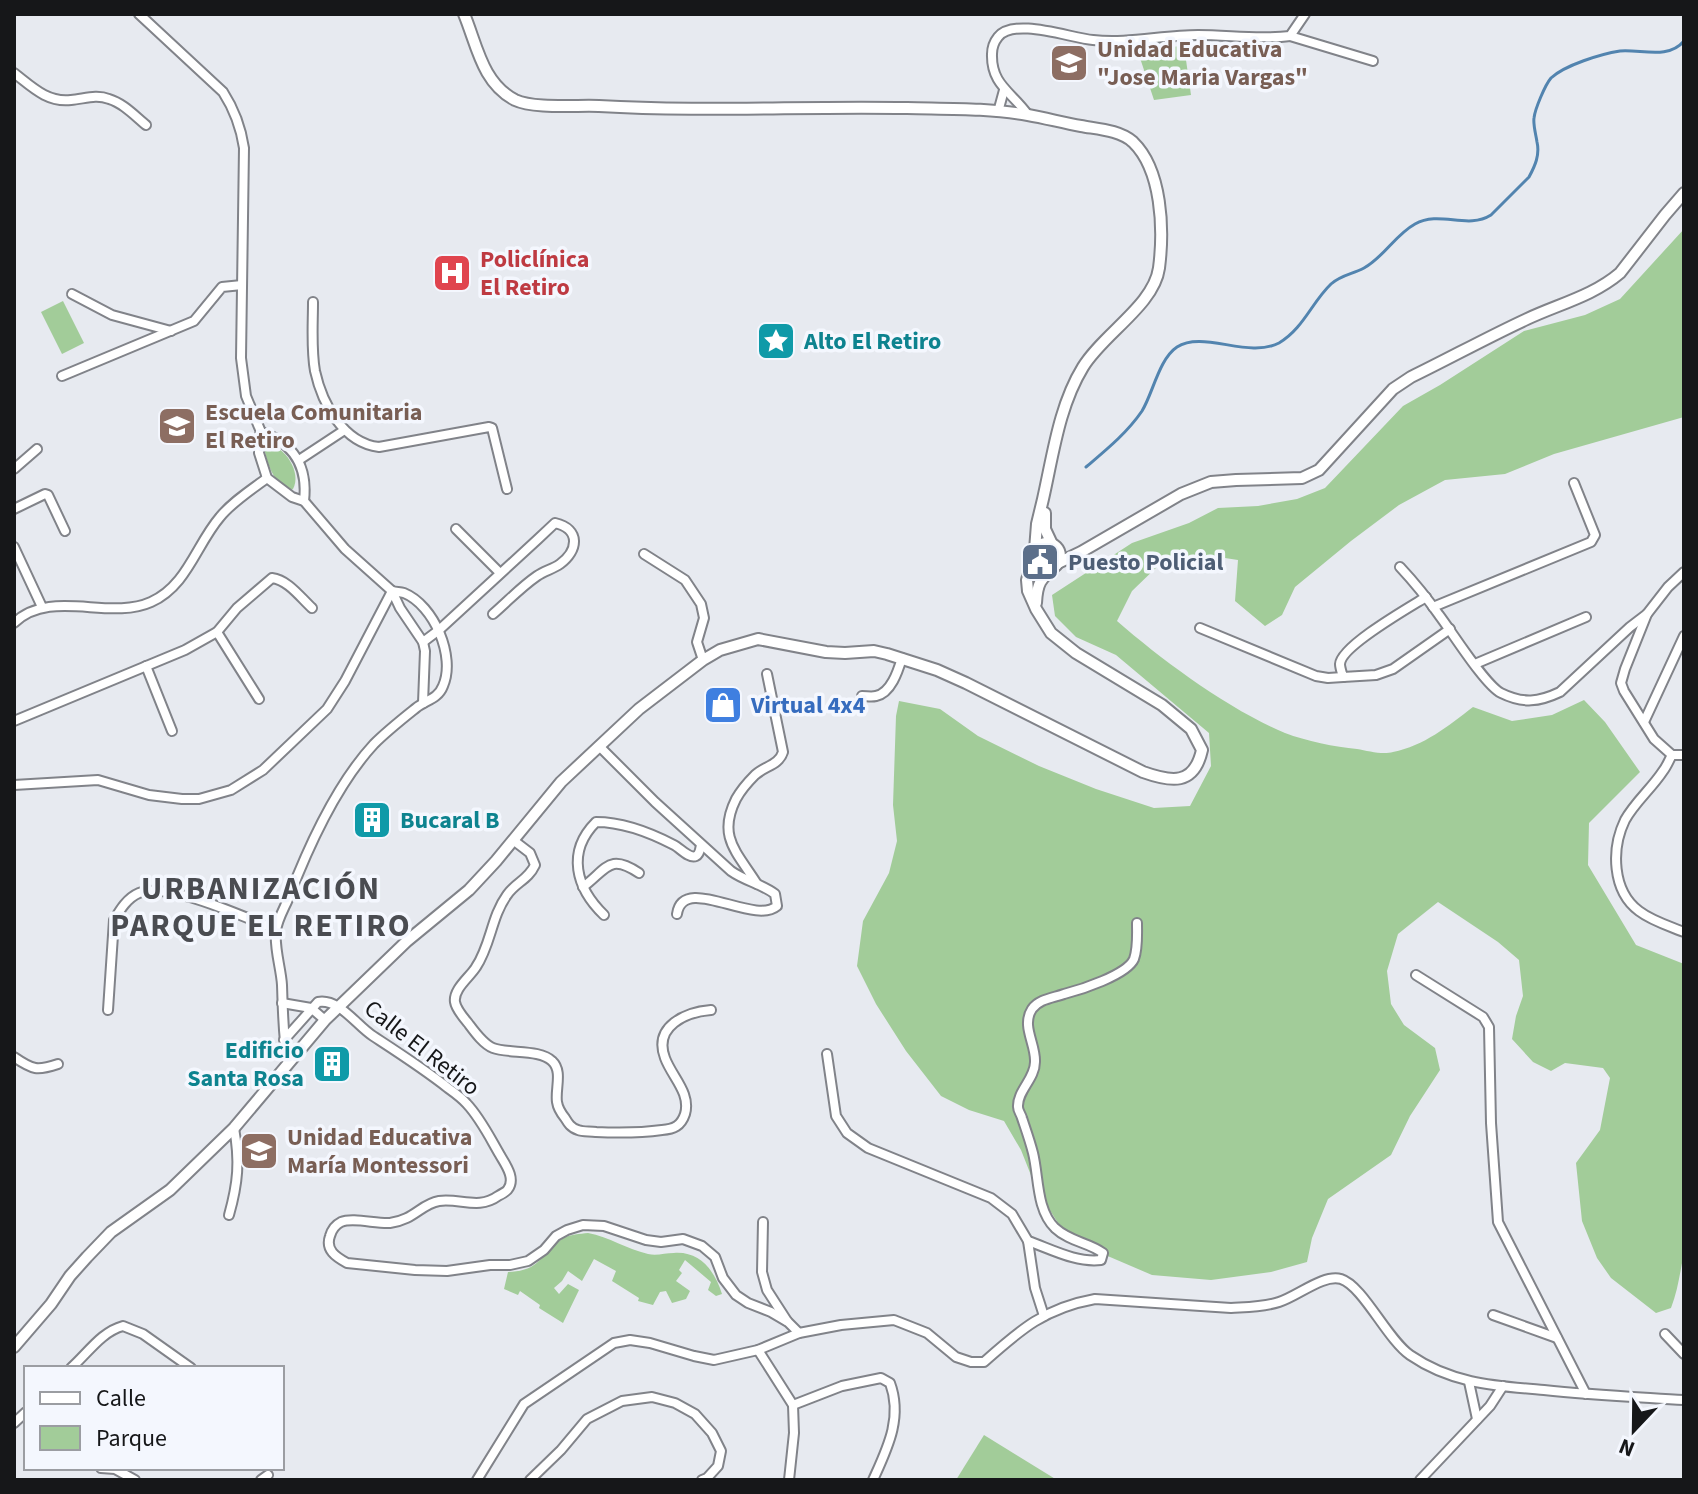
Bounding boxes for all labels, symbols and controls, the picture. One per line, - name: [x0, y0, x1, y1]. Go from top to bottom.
- place label: Unidad Educativa "Jose Maria Vargas": [1097, 32, 1308, 95]
- school or university icon: Unidad Educativa "Jose Maria Vargas": [1048, 42, 1090, 84]
- place label: Policlínica El Retiro: [480, 242, 589, 305]
- hospital icon: Policlínica El Retiro: [431, 252, 473, 294]
- place icon: Alto El Retiro: [755, 320, 797, 362]
- place label: Alto El Retiro: [803, 324, 941, 359]
- place label: Escuela Comunitaria El Retiro: [205, 395, 422, 458]
- school or university icon: Escuela Comunitaria El Retiro: [156, 405, 198, 447]
- public building icon: Puesto Policial: [1019, 541, 1061, 583]
- place label: Puesto Policial: [1068, 545, 1224, 580]
- shop icon: Virtual 4x4: [702, 684, 744, 726]
- place label: Virtual 4x4: [750, 688, 866, 723]
- building icon: Bucaral B: [351, 799, 393, 841]
- place label: Bucaral B: [400, 803, 500, 838]
- district label: URBANIZACIÓN PARQUE EL RETIRO: [110, 866, 412, 949]
- street label: Calle El Retiro: [357, 992, 487, 1104]
- place label: Edificio Santa Rosa: [187, 1033, 304, 1096]
- building icon: Edificio Santa Rosa: [311, 1043, 353, 1085]
- place label: Unidad Educativa María Montessori: [287, 1120, 472, 1183]
- school or university icon: Unidad Educativa María Montessori: [238, 1130, 280, 1172]
- legend: [24, 1366, 284, 1470]
- text: Calle: [96, 1381, 146, 1416]
- north arrow: [1594, 1390, 1674, 1470]
- text: Parque: [96, 1421, 167, 1456]
- text: N: [1614, 1430, 1640, 1465]

